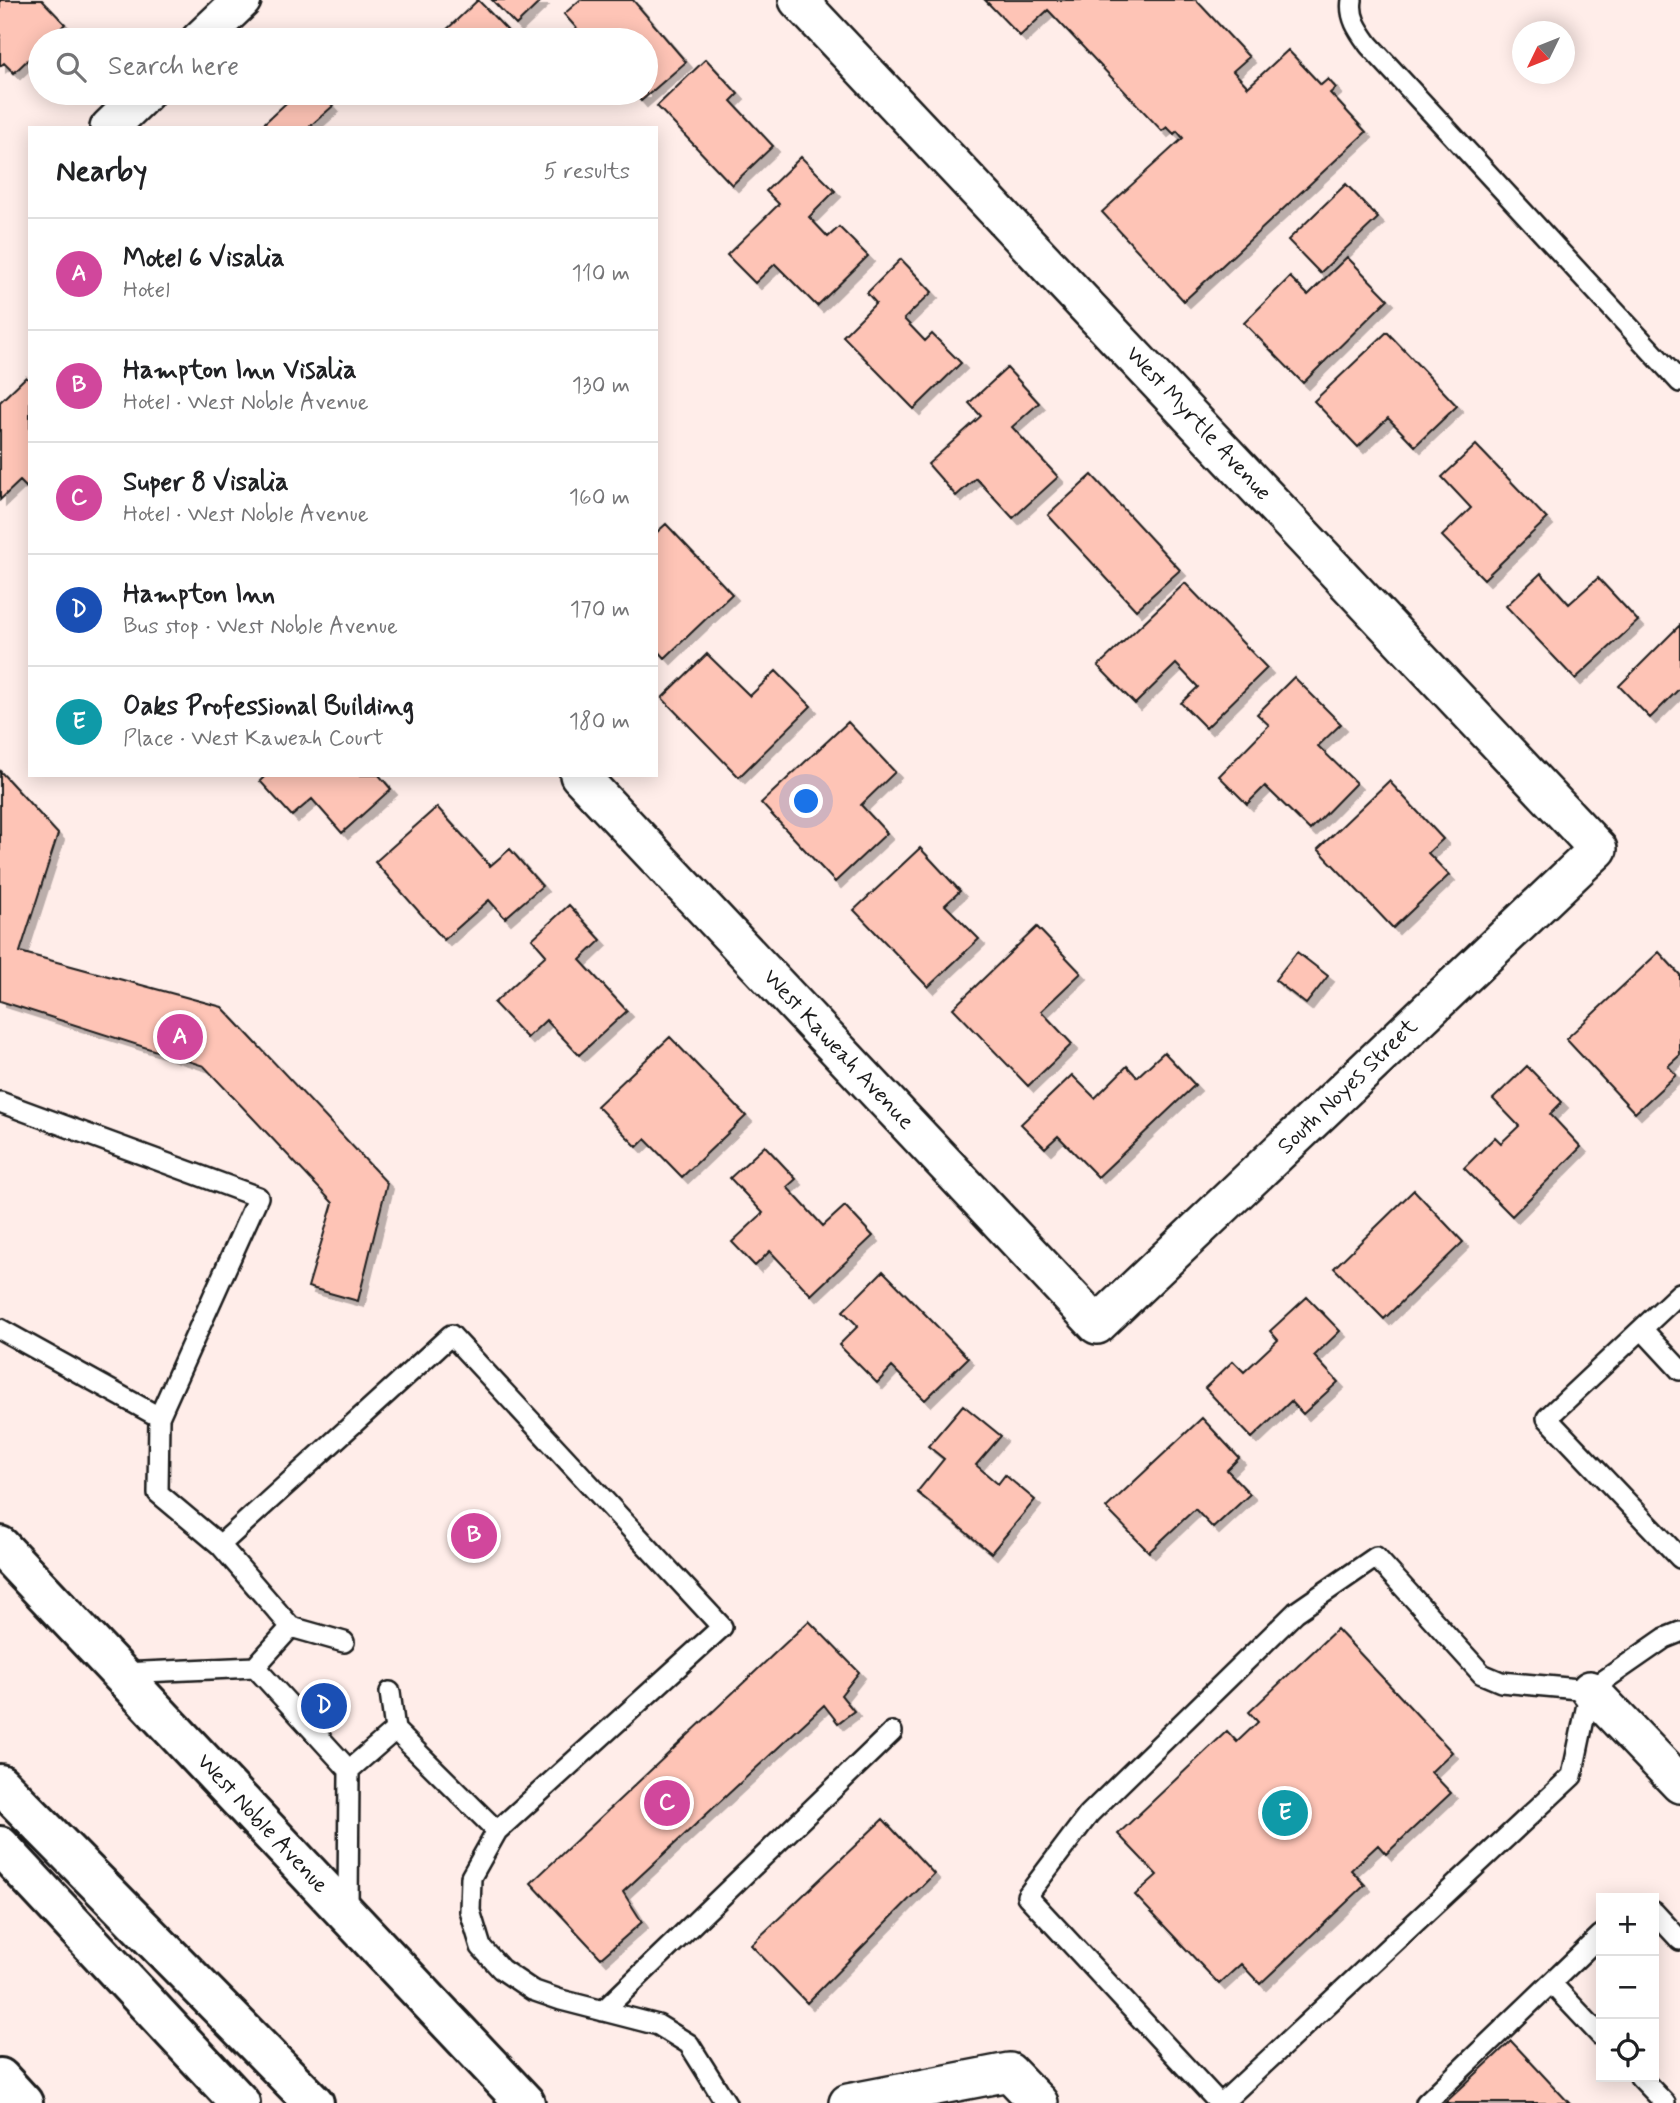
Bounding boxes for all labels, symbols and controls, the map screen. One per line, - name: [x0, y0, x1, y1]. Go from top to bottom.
- north arrow: [1512, 21, 1575, 84]
- search box: [28, 28, 658, 105]
- icon: search: [52, 48, 90, 86]
- text: Search here: [108, 50, 239, 84]
- text: Nearby: [56, 152, 147, 191]
- text: 5 results: [544, 157, 630, 187]
- text: Motel 6 Visalia: [123, 242, 285, 276]
- text: A: [71, 259, 87, 289]
- text: 110 m: [571, 259, 630, 289]
- text: Hotel: [123, 276, 170, 306]
- street label: West Myrtle Avenue: [1118, 340, 1278, 508]
- text: Hampton Inn Visalia: [123, 354, 357, 388]
- text: B: [72, 371, 86, 401]
- text: 130 m: [572, 371, 630, 401]
- text: Hotel · West Noble Avenue: [123, 388, 368, 418]
- text: Super 8 Visalia: [123, 466, 289, 500]
- text: C: [71, 483, 87, 513]
- text: 160 m: [569, 483, 630, 513]
- text: Hotel · West Noble Avenue: [123, 500, 368, 530]
- text: Hampton Inn: [123, 578, 275, 612]
- text: D: [71, 595, 87, 625]
- text: 170 m: [570, 595, 630, 625]
- text: Bus stop · West Noble Avenue: [123, 612, 398, 642]
- text: Oaks Professional Building: [123, 690, 414, 724]
- text: E: [72, 707, 86, 737]
- text: 180 m: [569, 707, 630, 737]
- text: Place · West Kaweah Court: [123, 724, 384, 754]
- your location: [789, 784, 823, 818]
- street label: West Kaweah Avenue: [756, 963, 920, 1137]
- pin: A: [157, 1011, 203, 1063]
- street label: South Noyes Street: [1271, 1012, 1425, 1162]
- pin: B: [451, 1510, 497, 1562]
- pin: D: [301, 1680, 347, 1732]
- street label: West Noble Avenue: [189, 1748, 335, 1901]
- pin: C: [644, 1777, 690, 1829]
- pin: E: [1262, 1787, 1308, 1839]
- map controls: [1596, 1893, 1659, 2082]
- button: +: [1596, 1893, 1659, 1956]
- button: −: [1596, 1956, 1659, 2019]
- button: locate: [1596, 2019, 1659, 2082]

